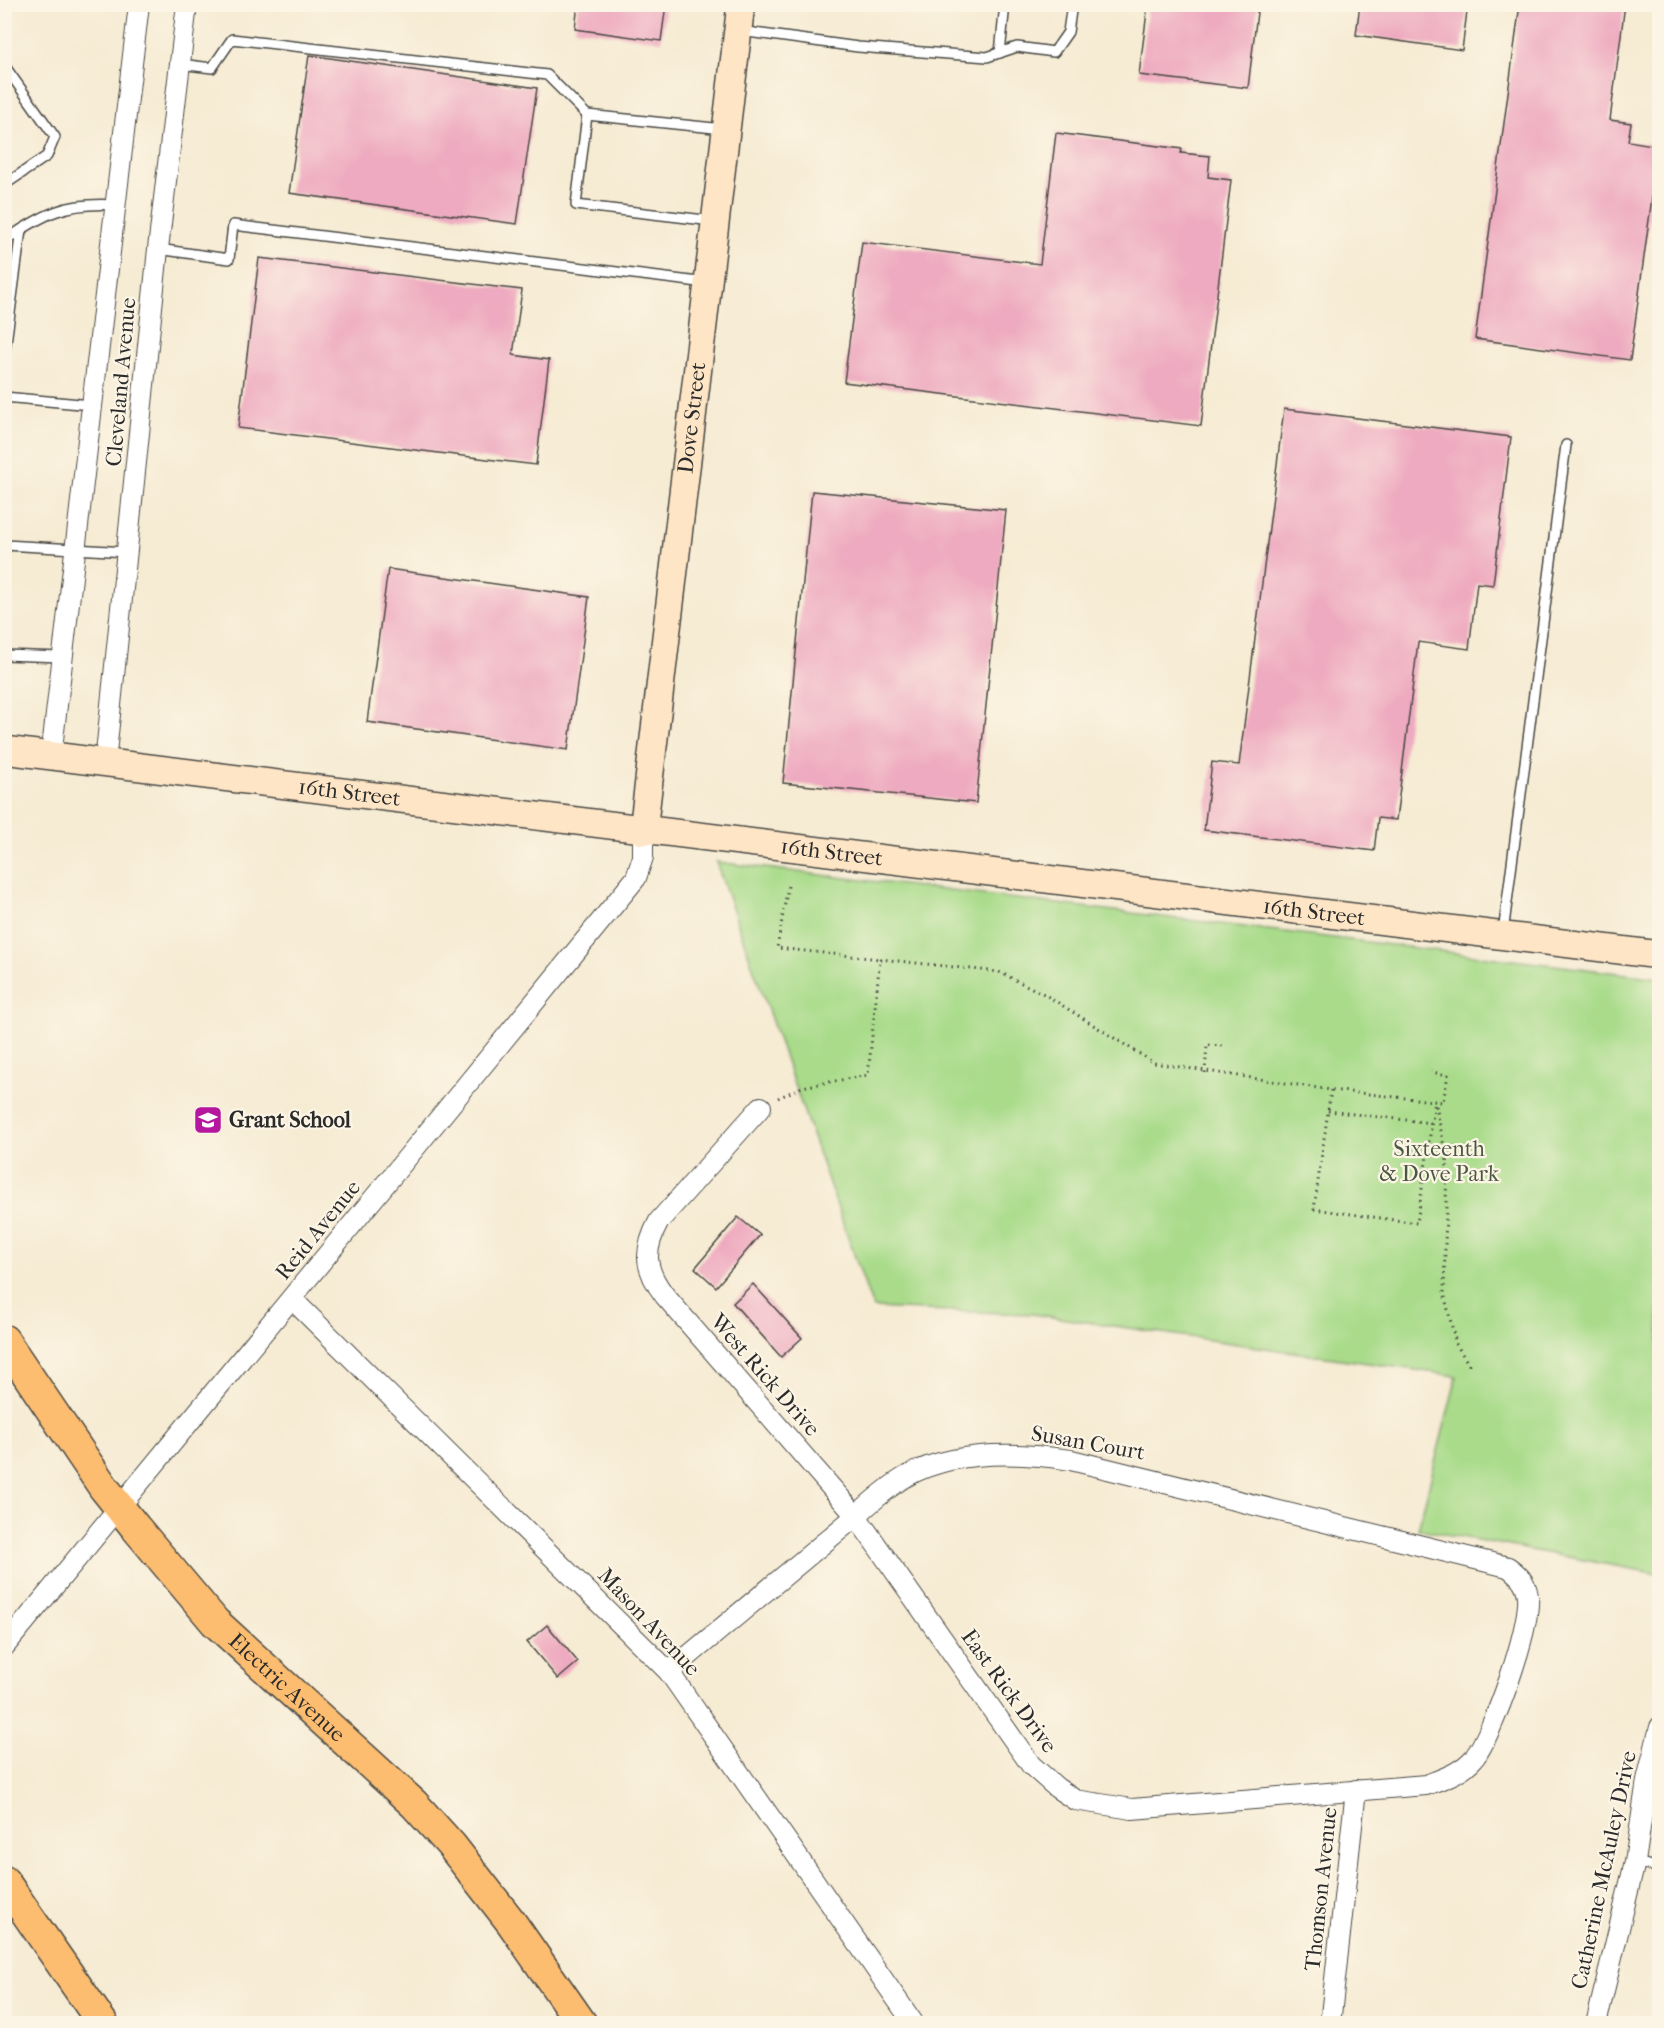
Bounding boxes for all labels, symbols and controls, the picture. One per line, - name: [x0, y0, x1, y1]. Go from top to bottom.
- street label: Cleveland Avenue: [101, 296, 141, 468]
- street label: Dove Street: [672, 361, 711, 475]
- street label: 16th Street: [297, 774, 402, 812]
- street label: 16th Street: [779, 833, 884, 872]
- street label: 16th Street: [1261, 893, 1367, 931]
- school or university icon: Grant School: [192, 1104, 224, 1136]
- place label: Grant School: [229, 1107, 352, 1133]
- park label: Sixteenth & Dove Park: [1379, 1136, 1500, 1187]
- street label: Reid Avenue: [270, 1175, 366, 1285]
- street label: West Rick Drive: [704, 1308, 825, 1442]
- street label: Susan Court: [1029, 1420, 1147, 1466]
- street label: Mason Avenue: [592, 1563, 706, 1681]
- street label: East Rick Drive: [956, 1624, 1062, 1758]
- street label: Electric Avenue: [223, 1628, 351, 1748]
- street label: Catherine McAuley Drive: [1566, 1748, 1642, 1991]
- street label: Thomson Avenue: [1299, 1806, 1343, 1972]

